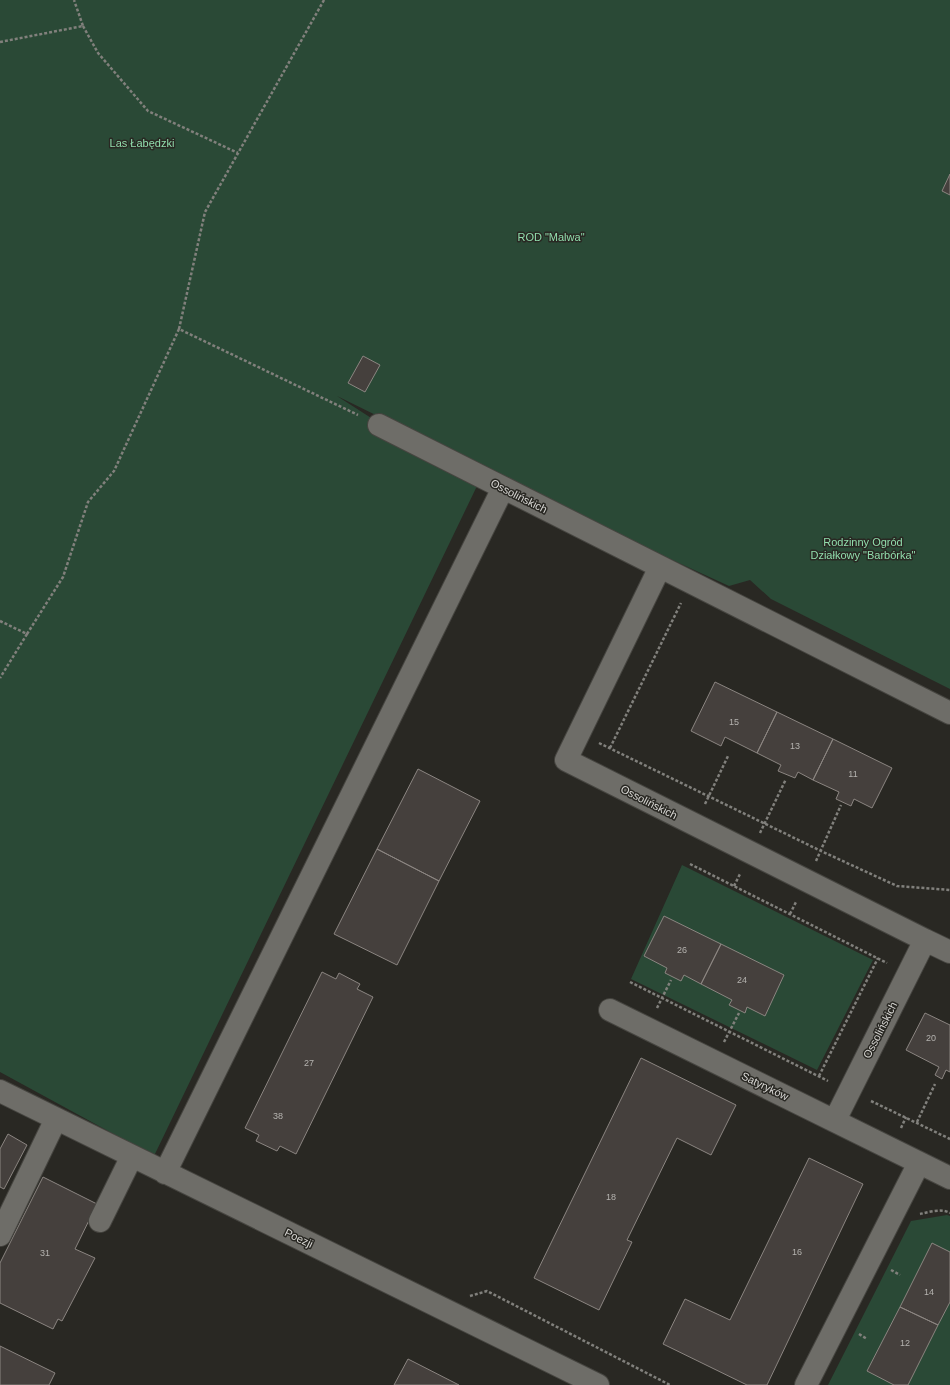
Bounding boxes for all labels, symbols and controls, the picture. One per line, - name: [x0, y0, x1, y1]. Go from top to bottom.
- park label: Las Łabędzki: [110, 137, 174, 149]
- park label: ROD "Malwa": [517, 231, 585, 243]
- street label: Ossolińskich: [489, 477, 549, 515]
- park label: Rodzinny Ogród Działkowy "Barbórka": [810, 536, 916, 561]
- house number: 15: [729, 717, 739, 727]
- house number: 13: [790, 741, 800, 751]
- house number: 11: [848, 769, 858, 779]
- street label: Ossolińskich: [619, 783, 679, 821]
- house number: 26: [677, 945, 687, 955]
- house number: 24: [737, 975, 747, 985]
- street label: Ossolińskich: [861, 1000, 899, 1060]
- house number: 20: [926, 1033, 936, 1043]
- house number: 27: [304, 1058, 314, 1068]
- street label: Satyryków: [740, 1069, 790, 1103]
- house number: 38: [273, 1111, 283, 1121]
- house number: 18: [606, 1192, 616, 1202]
- street label: Poezji: [283, 1226, 315, 1250]
- house number: 16: [792, 1247, 802, 1257]
- house number: 31: [40, 1248, 50, 1258]
- house number: 14: [924, 1287, 934, 1297]
- house number: 12: [900, 1338, 910, 1348]

